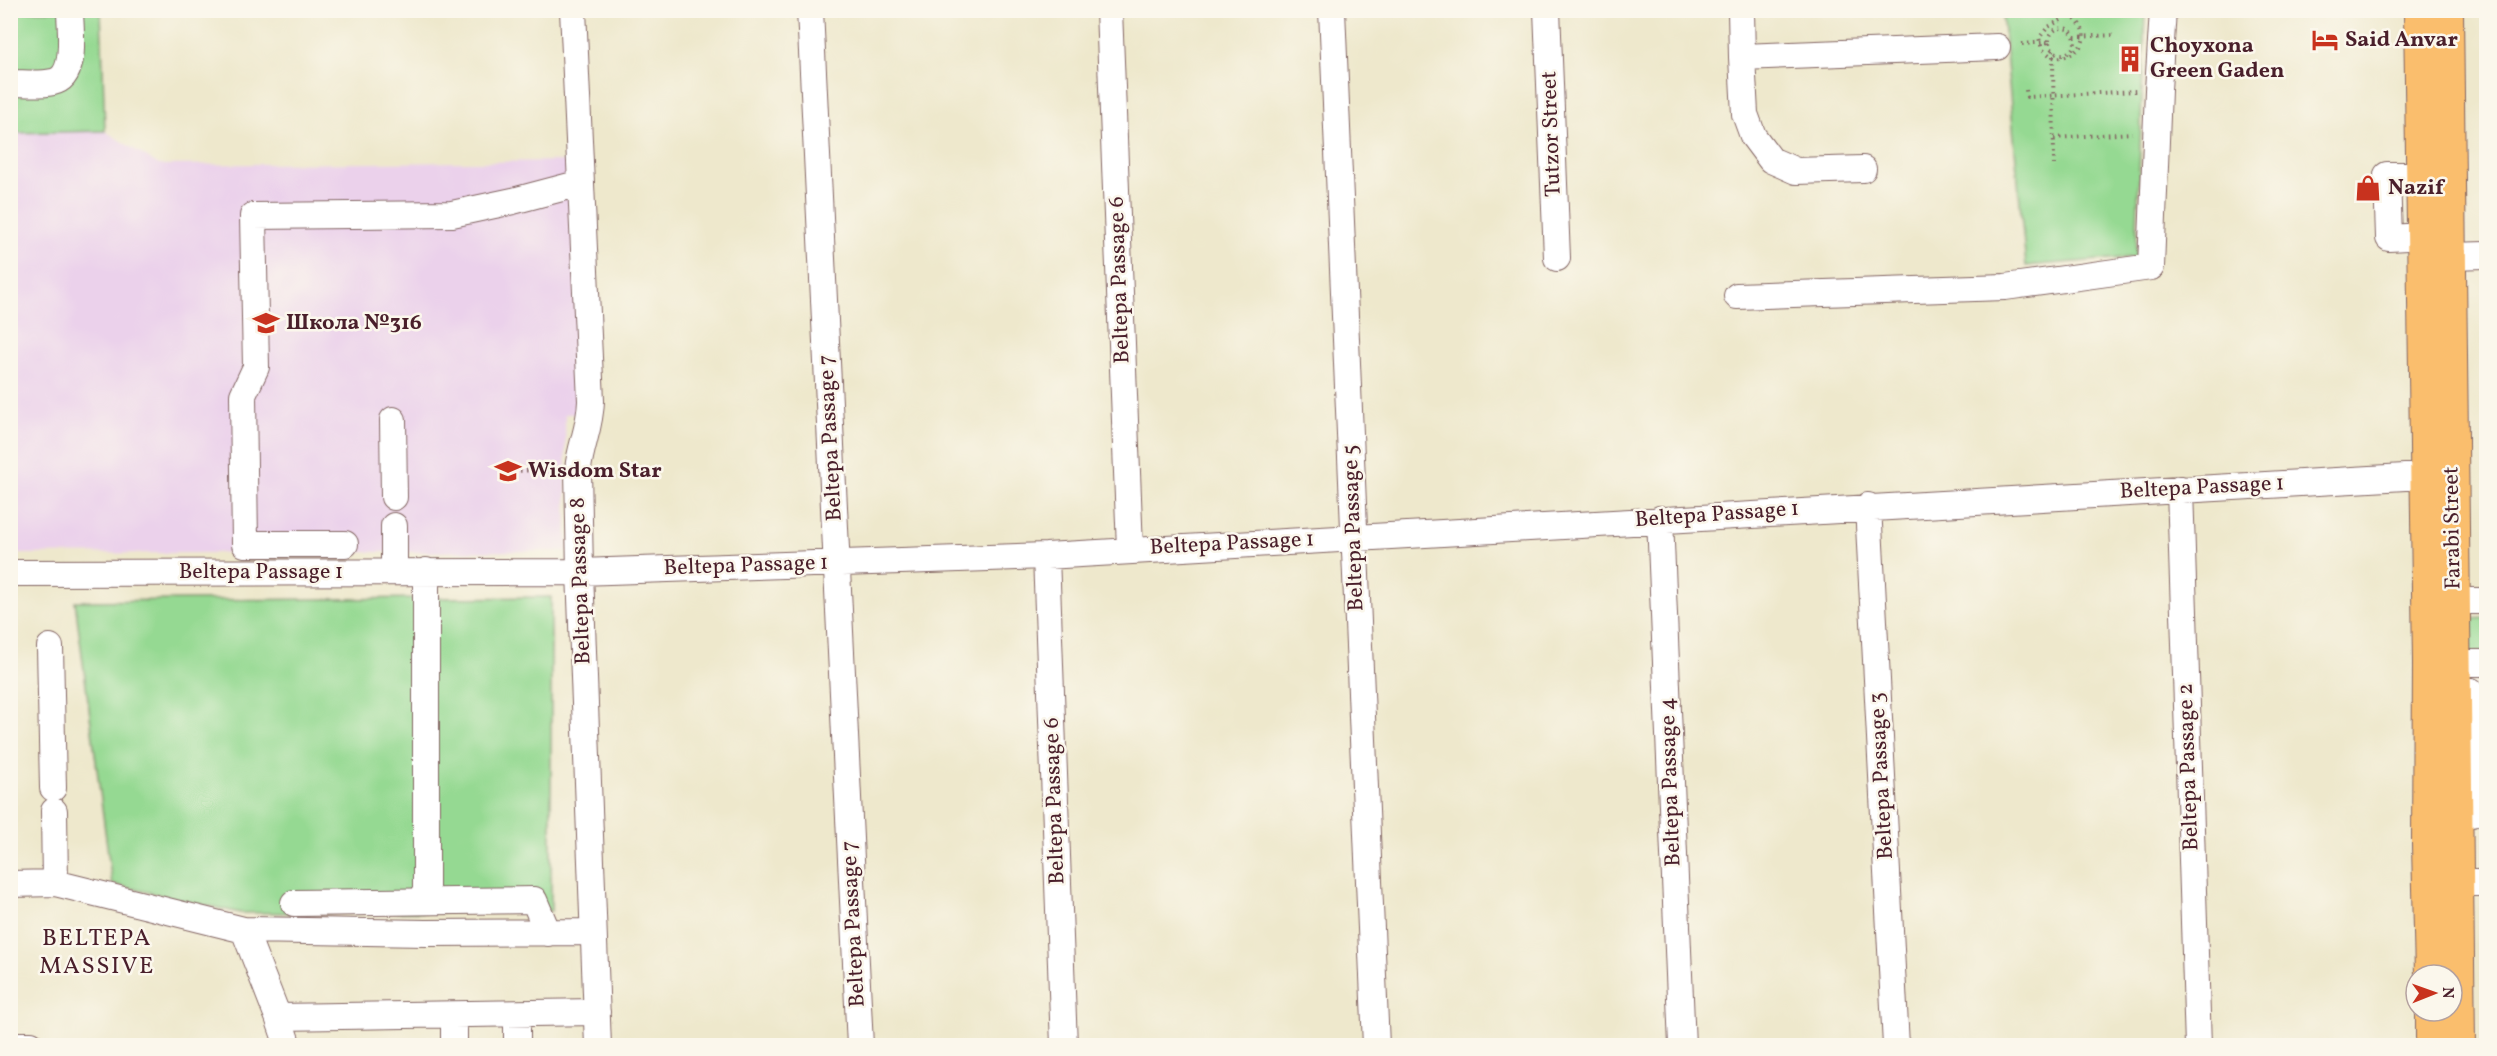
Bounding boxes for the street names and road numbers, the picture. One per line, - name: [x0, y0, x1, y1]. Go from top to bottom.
- street label: Tutzor Street: [1534, 70, 1570, 197]
- street label: Beltepa Passage 6: [1102, 196, 1138, 364]
- street label: Beltepa Passage 7: [811, 354, 851, 522]
- street label: Beltepa Passage 5: [1336, 444, 1372, 612]
- street label: Farabi Street: [2436, 466, 2470, 590]
- street label: Beltepa Passage 1: [2119, 468, 2285, 508]
- street label: Beltepa Passage 1: [1634, 494, 1800, 536]
- street label: Beltepa Passage 8: [563, 497, 599, 665]
- street label: Beltepa Passage 1: [1149, 524, 1315, 564]
- street label: Beltepa Passage 1: [663, 548, 829, 584]
- street label: Beltepa Passage 1: [179, 557, 343, 588]
- street label: Beltepa Passage 2: [2171, 683, 2207, 851]
- street label: Beltepa Passage 3: [1862, 692, 1902, 860]
- street label: Beltepa Passage 4: [1653, 697, 1689, 867]
- street label: Beltepa Passage 6: [1037, 717, 1073, 885]
- street label: Beltepa Passage 7: [834, 840, 874, 1008]

